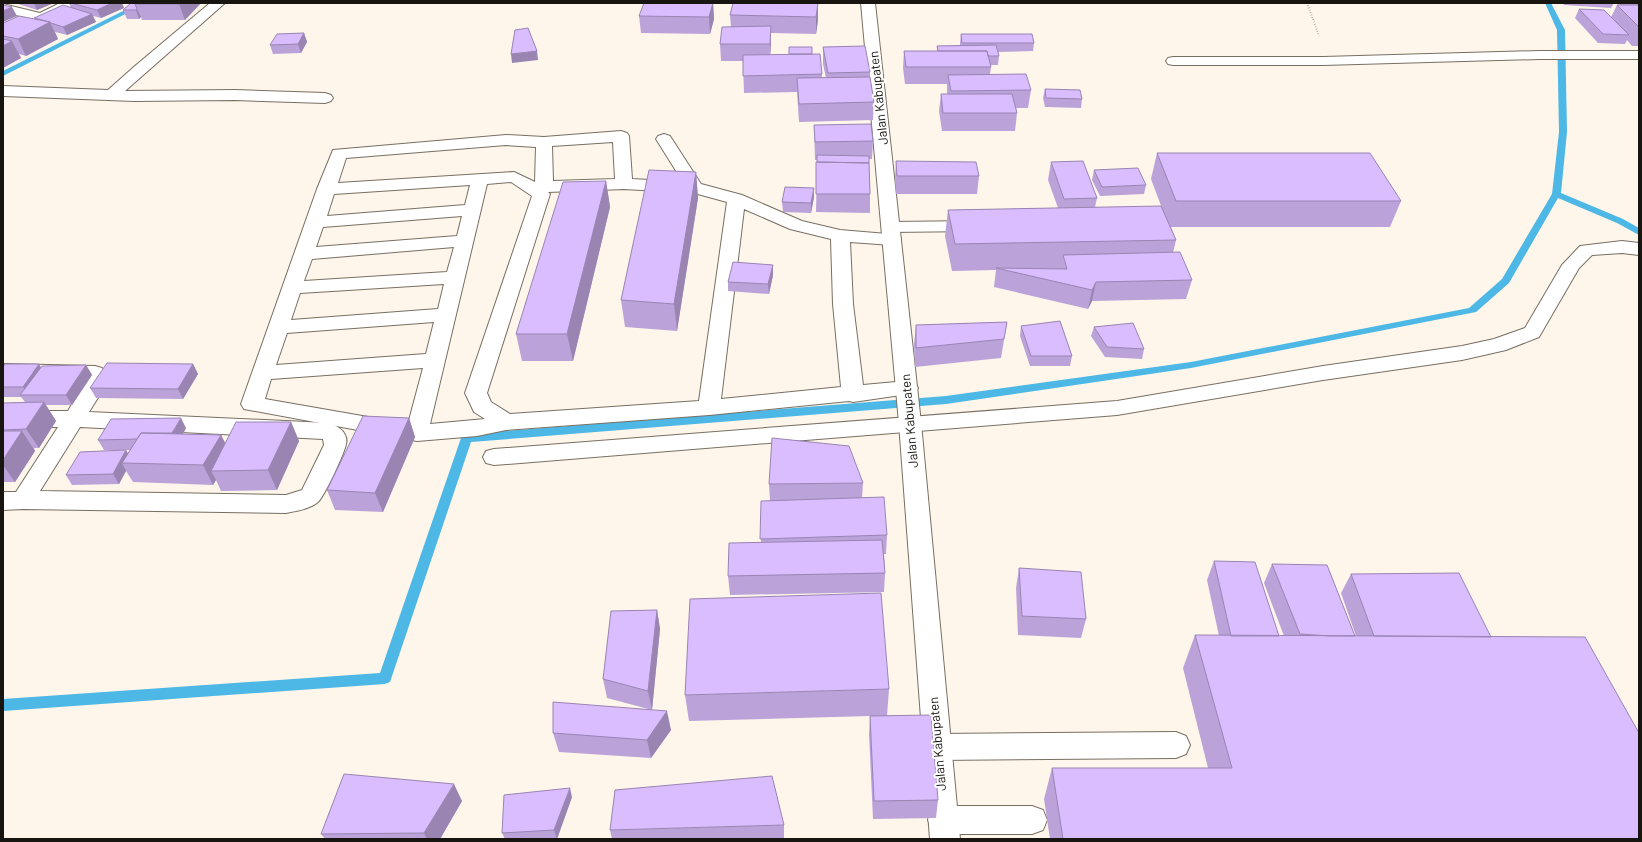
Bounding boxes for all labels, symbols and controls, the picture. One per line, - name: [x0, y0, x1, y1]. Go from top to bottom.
- street label: Jalan Kabupaten: [865, 50, 891, 146]
- street label: Jalan Kabupaten: [897, 373, 921, 469]
- street label: Jalan Kabupaten: [925, 696, 949, 792]

